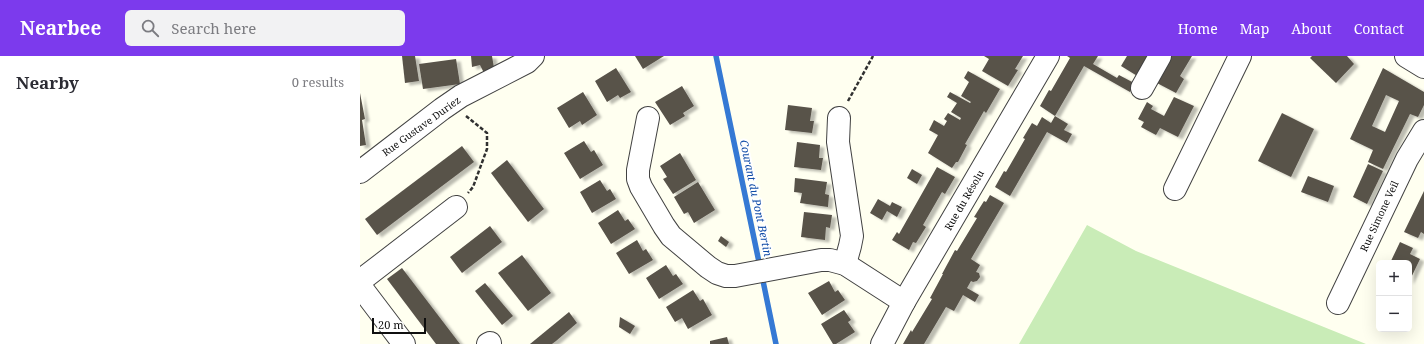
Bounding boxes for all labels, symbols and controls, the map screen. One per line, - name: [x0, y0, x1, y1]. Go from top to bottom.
- search box: [125, 10, 405, 46]
- text: Nearbee: [20, 15, 101, 41]
- icon: search: [139, 17, 161, 39]
- text: Search here: [171, 18, 256, 38]
- text: Home: [1178, 19, 1218, 38]
- text: Map: [1240, 19, 1269, 38]
- text: About: [1291, 19, 1332, 38]
- text: Contact: [1354, 19, 1404, 38]
- text: Nearby: [16, 71, 79, 94]
- text: 0 results: [292, 73, 344, 91]
- street label: Rue Gustave Duriez: [379, 93, 463, 159]
- water label: Courant du Pont Bertin: [737, 138, 776, 258]
- street label: Rue du Résolu: [941, 167, 987, 233]
- street label: Rue Simone Veil: [1356, 178, 1402, 254]
- map controls: [1376, 260, 1412, 332]
- button: +: [1376, 260, 1412, 296]
- button: −: [1376, 296, 1412, 332]
- scale bar: [372, 316, 426, 335]
- text: 20 m: [378, 317, 404, 332]

